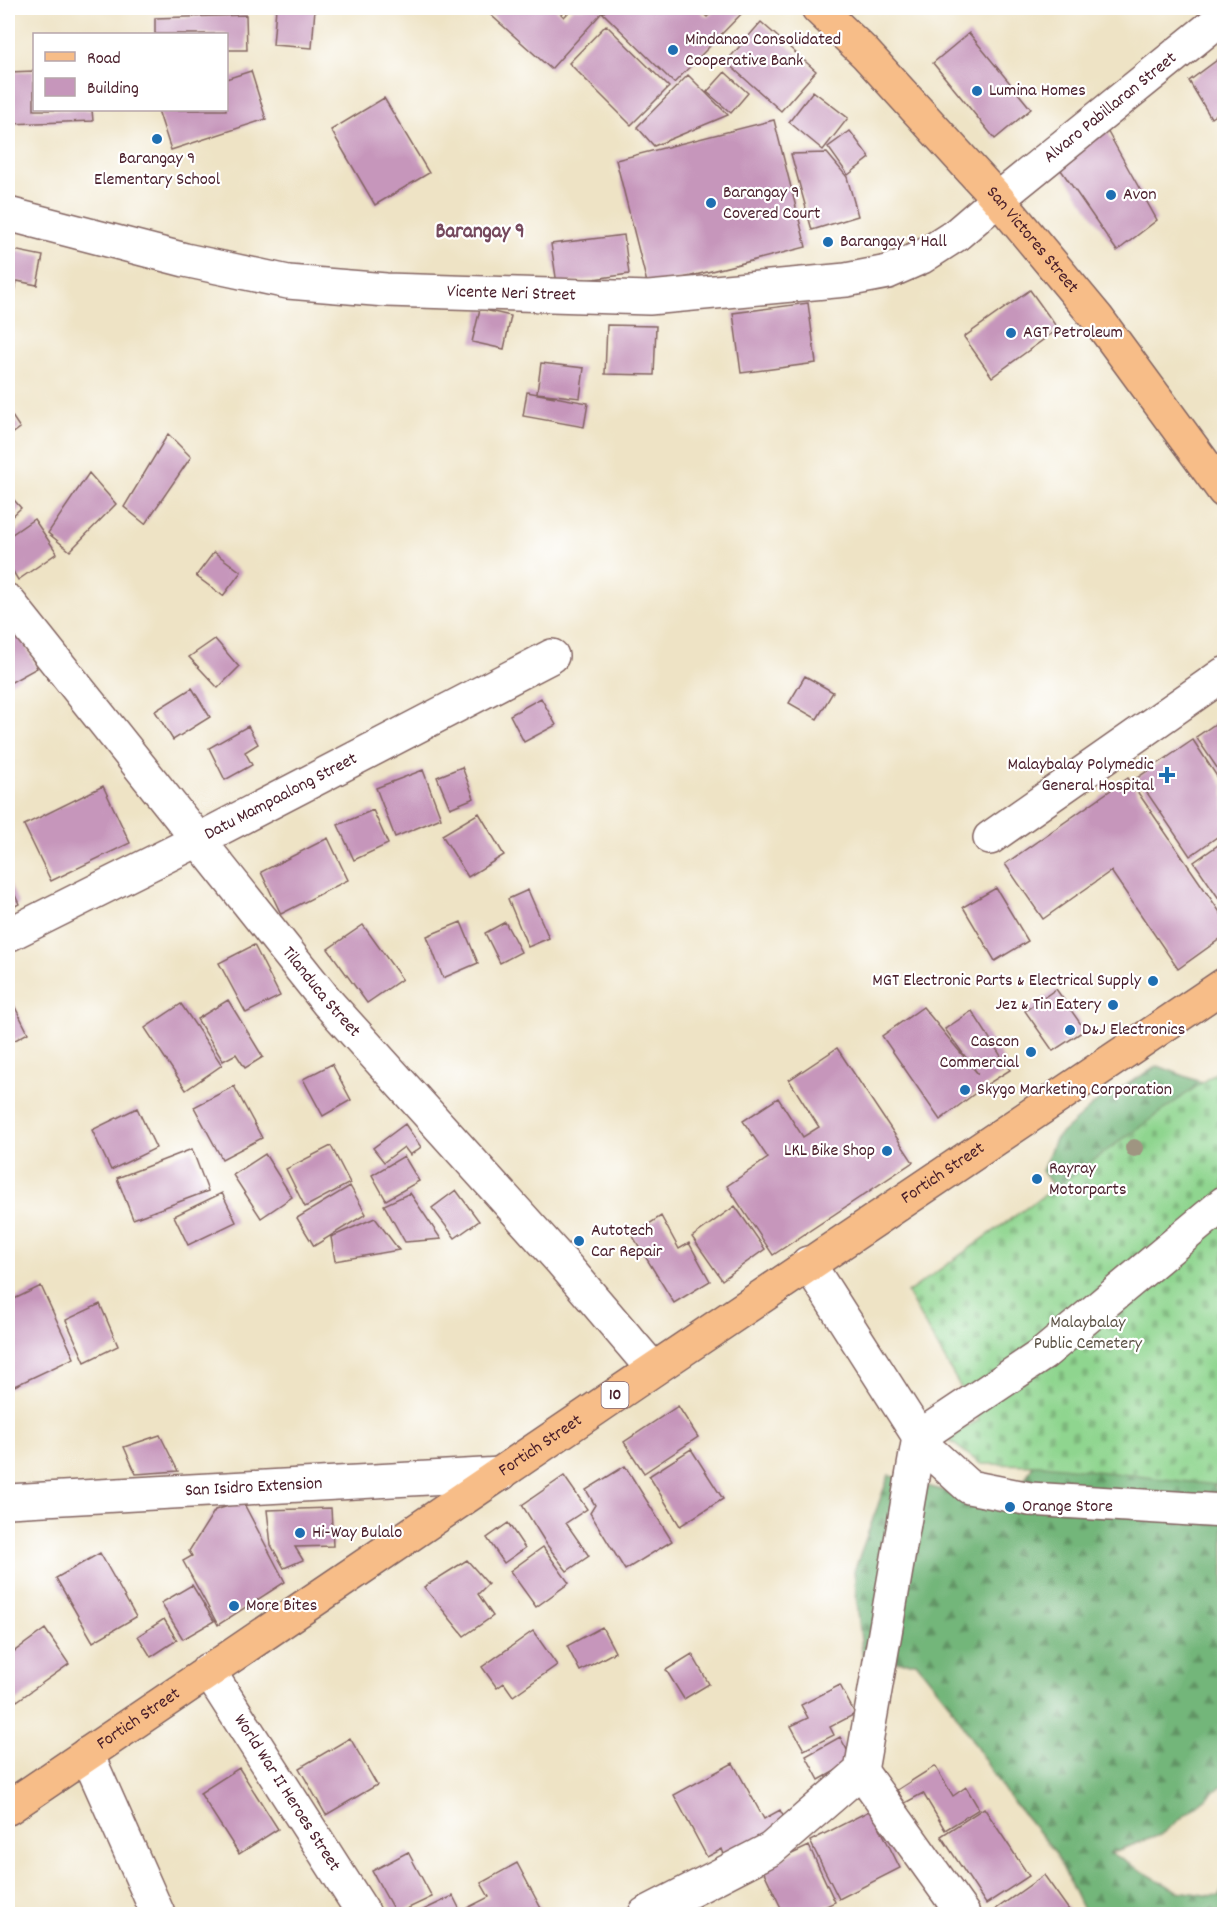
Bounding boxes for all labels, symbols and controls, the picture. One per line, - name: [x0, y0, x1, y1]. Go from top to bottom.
- place label: Mindanao Consolidated Cooperative Bank: [685, 28, 841, 74]
- legend: [33, 33, 228, 111]
- marker: Mindanao Consolidated Cooperative Bank: [666, 43, 680, 57]
- street label: Alvaro Pabillaran Street: [1039, 46, 1183, 170]
- text: Road: [87, 47, 121, 72]
- text: Building: [87, 77, 139, 102]
- place label: Lumina Homes: [989, 79, 1086, 104]
- marker: Lumina Homes: [970, 84, 984, 98]
- marker: Barangay 9 Elementary School: [150, 132, 164, 146]
- place label: Barangay 9 Elementary School: [94, 147, 221, 193]
- place label: Barangay 9 Covered Court: [723, 181, 821, 227]
- street label: San Victores Street: [980, 181, 1084, 299]
- place label: Avon: [1123, 183, 1157, 208]
- marker: Avon: [1104, 188, 1118, 202]
- marker: Barangay 9 Covered Court: [704, 196, 718, 210]
- district label: Barangay 9: [435, 218, 525, 248]
- place label: Barangay 9 Hall: [840, 230, 947, 255]
- marker: Barangay 9 Hall: [821, 235, 835, 249]
- street label: Vicente Neri Street: [447, 279, 577, 308]
- place label: AGT Petroleum: [1023, 321, 1123, 346]
- marker: AGT Petroleum: [1004, 326, 1018, 340]
- street label: Datu Mampaalong Street: [200, 747, 362, 847]
- place label: Malaybalay Polymedic General Hospital: [1008, 753, 1155, 799]
- marker: Malaybalay Polymedic General Hospital: [1158, 766, 1176, 784]
- street label: Tilanduca Street: [276, 942, 366, 1043]
- place label: MGT Electronic Parts & Electrical Supply: [872, 969, 1142, 994]
- marker: MGT Electronic Parts & Electrical Supply: [1146, 974, 1160, 988]
- place label: Jez & Tin Eatery: [995, 993, 1102, 1018]
- marker: Jez & Tin Eatery: [1106, 998, 1120, 1012]
- place label: D&J Electronics: [1082, 1018, 1185, 1043]
- marker: D&J Electronics: [1063, 1023, 1077, 1037]
- place label: Cascon Commercial: [940, 1030, 1020, 1076]
- marker: Cascon Commercial: [1024, 1045, 1038, 1059]
- place label: Skygo Marketing Corporation: [977, 1078, 1172, 1103]
- marker: Skygo Marketing Corporation: [958, 1083, 972, 1097]
- street label: Fortich Street: [896, 1136, 990, 1211]
- place label: LKL Bike Shop: [784, 1139, 875, 1164]
- marker: LKL Bike Shop: [880, 1144, 894, 1158]
- place label: Rayray Motorparts: [1049, 1157, 1127, 1203]
- marker: Rayray Motorparts: [1030, 1172, 1044, 1186]
- place label: Autotech Car Repair: [591, 1219, 663, 1265]
- marker: Autotech Car Repair: [572, 1234, 586, 1248]
- park label: Malaybalay Public Cemetery: [1034, 1311, 1143, 1357]
- road number: 10: [602, 1382, 628, 1408]
- street label: Fortich Street: [494, 1408, 588, 1483]
- street label: San Isidro Extension: [184, 1471, 323, 1504]
- place label: Orange Store: [1022, 1495, 1113, 1520]
- marker: Orange Store: [1003, 1500, 1017, 1514]
- place label: Hi-Way Bulalo: [312, 1521, 402, 1546]
- marker: Hi-Way Bulalo: [293, 1526, 307, 1540]
- place label: More Bites: [246, 1594, 317, 1619]
- marker: More Bites: [227, 1599, 241, 1613]
- street label: Fortich Street: [92, 1682, 186, 1757]
- street label: World War II Heroes Street: [227, 1710, 346, 1877]

